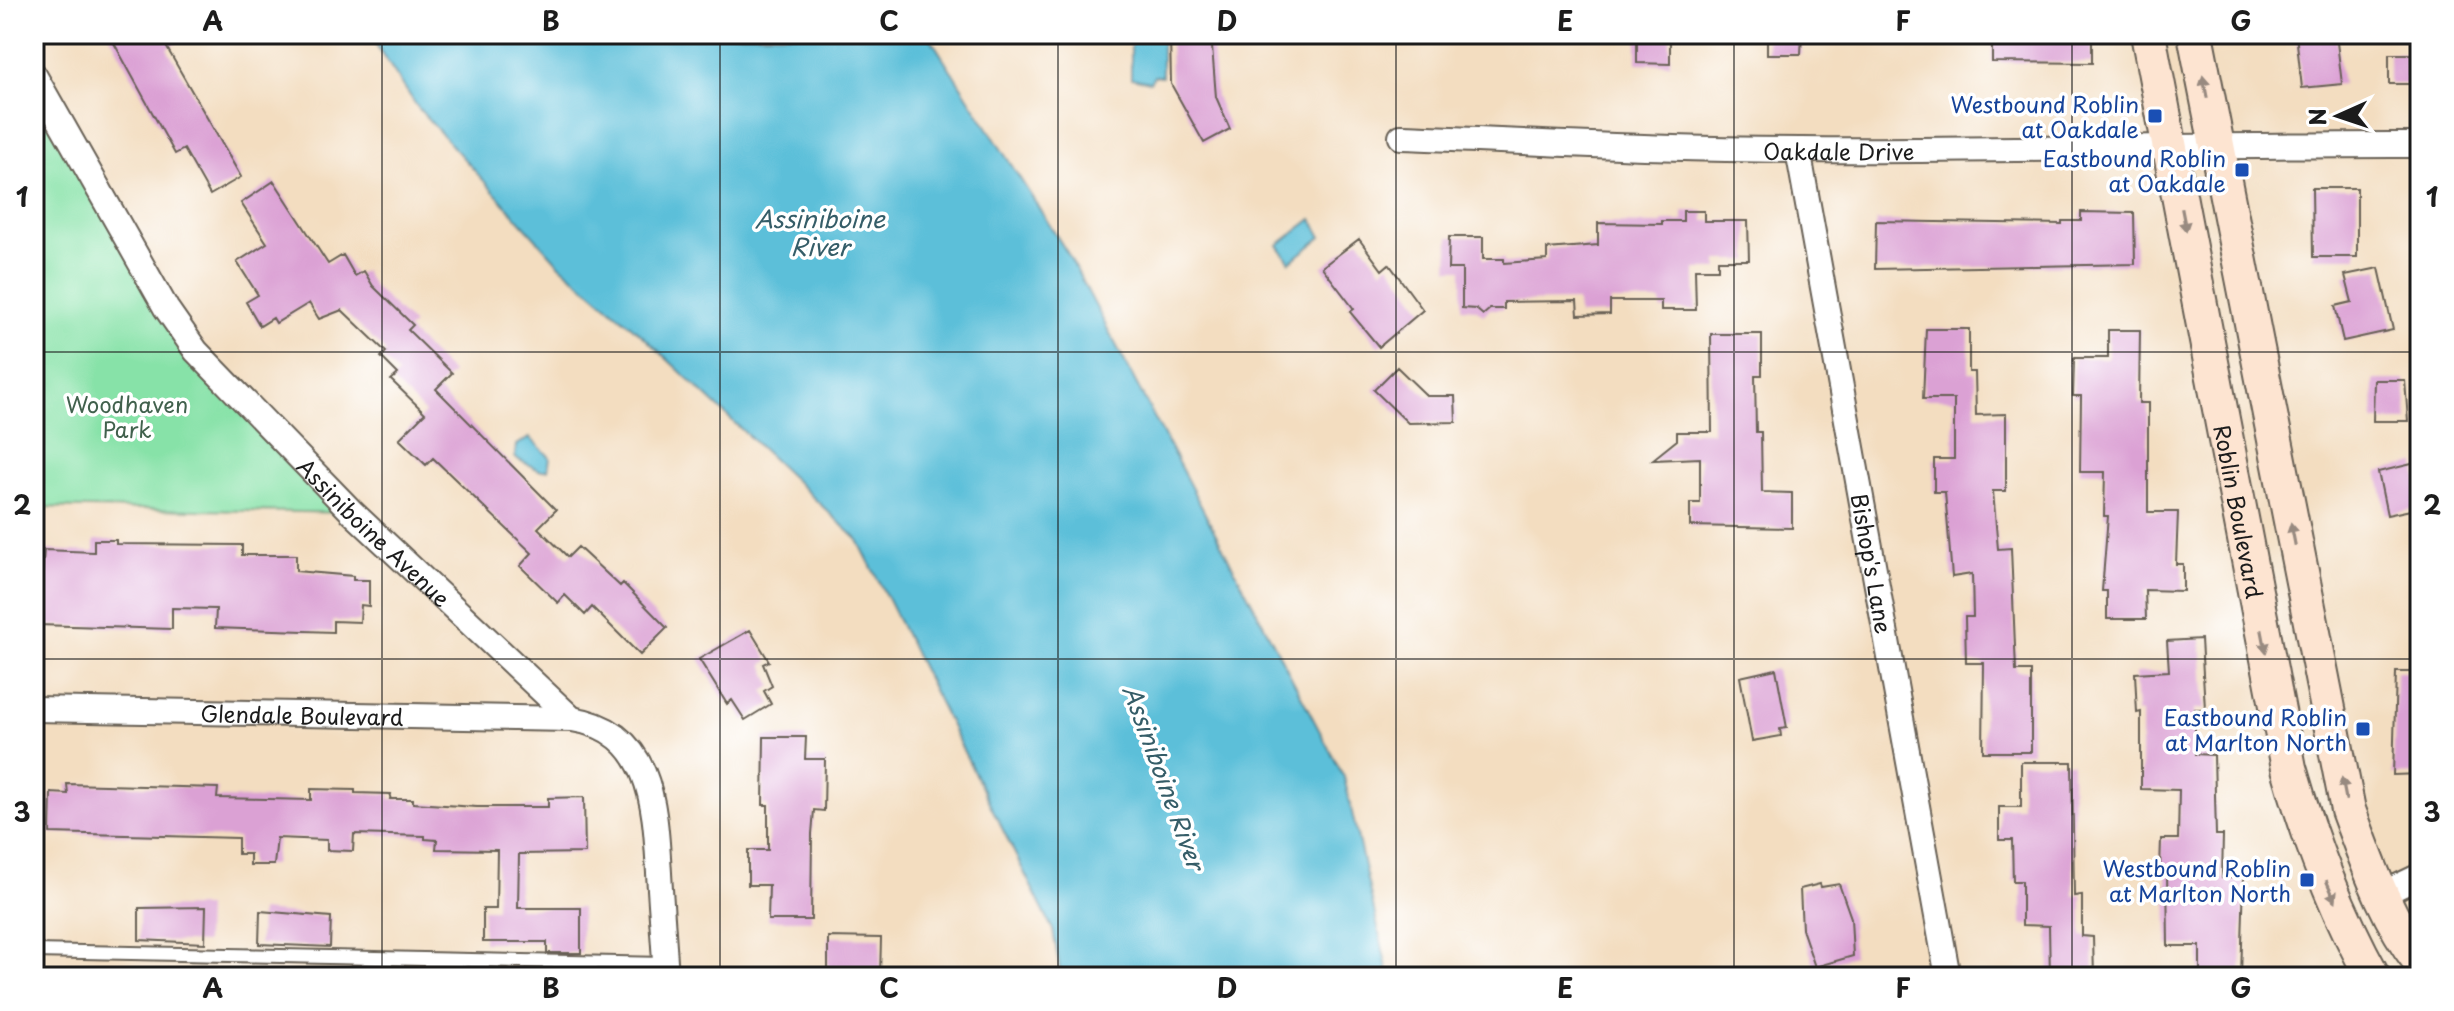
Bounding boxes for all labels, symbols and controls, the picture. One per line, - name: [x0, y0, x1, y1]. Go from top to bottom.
- text: A: [203, 1, 223, 40]
- text: B: [542, 1, 560, 40]
- text: C: [879, 1, 899, 40]
- text: D: [1217, 1, 1237, 40]
- text: E: [1557, 1, 1573, 40]
- text: F: [1895, 1, 1911, 40]
- text: G: [2230, 1, 2252, 40]
- one-way arrow: [2198, 74, 2210, 99]
- north arrow: [2298, 76, 2378, 156]
- place label: Westbound Roblin at Oakdale: [1951, 87, 2139, 145]
- marker: Westbound Roblin at Oakdale: [2146, 107, 2164, 125]
- text: N: [2300, 108, 2333, 127]
- street label: Oakdale Drive: [1763, 133, 1914, 167]
- place label: Eastbound Roblin at Oakdale: [2043, 141, 2226, 199]
- marker: Eastbound Roblin at Oakdale: [2233, 161, 2251, 179]
- text: 1: [16, 177, 28, 216]
- text: 1: [2426, 177, 2438, 216]
- water label: Assiniboine River: [755, 200, 886, 264]
- one-way arrow: [2179, 208, 2191, 233]
- park label: Woodhaven Park: [66, 387, 188, 445]
- street label: Roblin Boulevard: [2207, 422, 2273, 601]
- street label: Assiniboine Avenue: [291, 449, 458, 613]
- text: 2: [13, 485, 31, 524]
- text: 2: [2423, 485, 2441, 524]
- street label: Bishop's Lane: [1844, 490, 1902, 636]
- one-way arrow: [2286, 521, 2299, 546]
- one-way arrow: [2258, 629, 2270, 654]
- water label: Assiniboine River: [1115, 680, 1216, 877]
- street label: Glendale Boulevard: [200, 696, 404, 732]
- place label: Eastbound Roblin at Marlton North: [2164, 700, 2347, 758]
- marker: Eastbound Roblin at Marlton North: [2354, 720, 2372, 738]
- one-way arrow: [2337, 776, 2349, 801]
- text: 3: [13, 792, 31, 831]
- text: 3: [2423, 792, 2441, 831]
- place label: Westbound Roblin at Marlton North: [2103, 851, 2291, 909]
- marker: Westbound Roblin at Marlton North: [2298, 871, 2316, 889]
- one-way arrow: [2324, 880, 2337, 903]
- text: A: [203, 968, 223, 1007]
- text: B: [542, 968, 560, 1007]
- text: C: [879, 968, 899, 1007]
- text: D: [1217, 968, 1237, 1007]
- text: E: [1557, 968, 1573, 1007]
- text: F: [1895, 968, 1911, 1007]
- text: G: [2230, 968, 2252, 1007]

